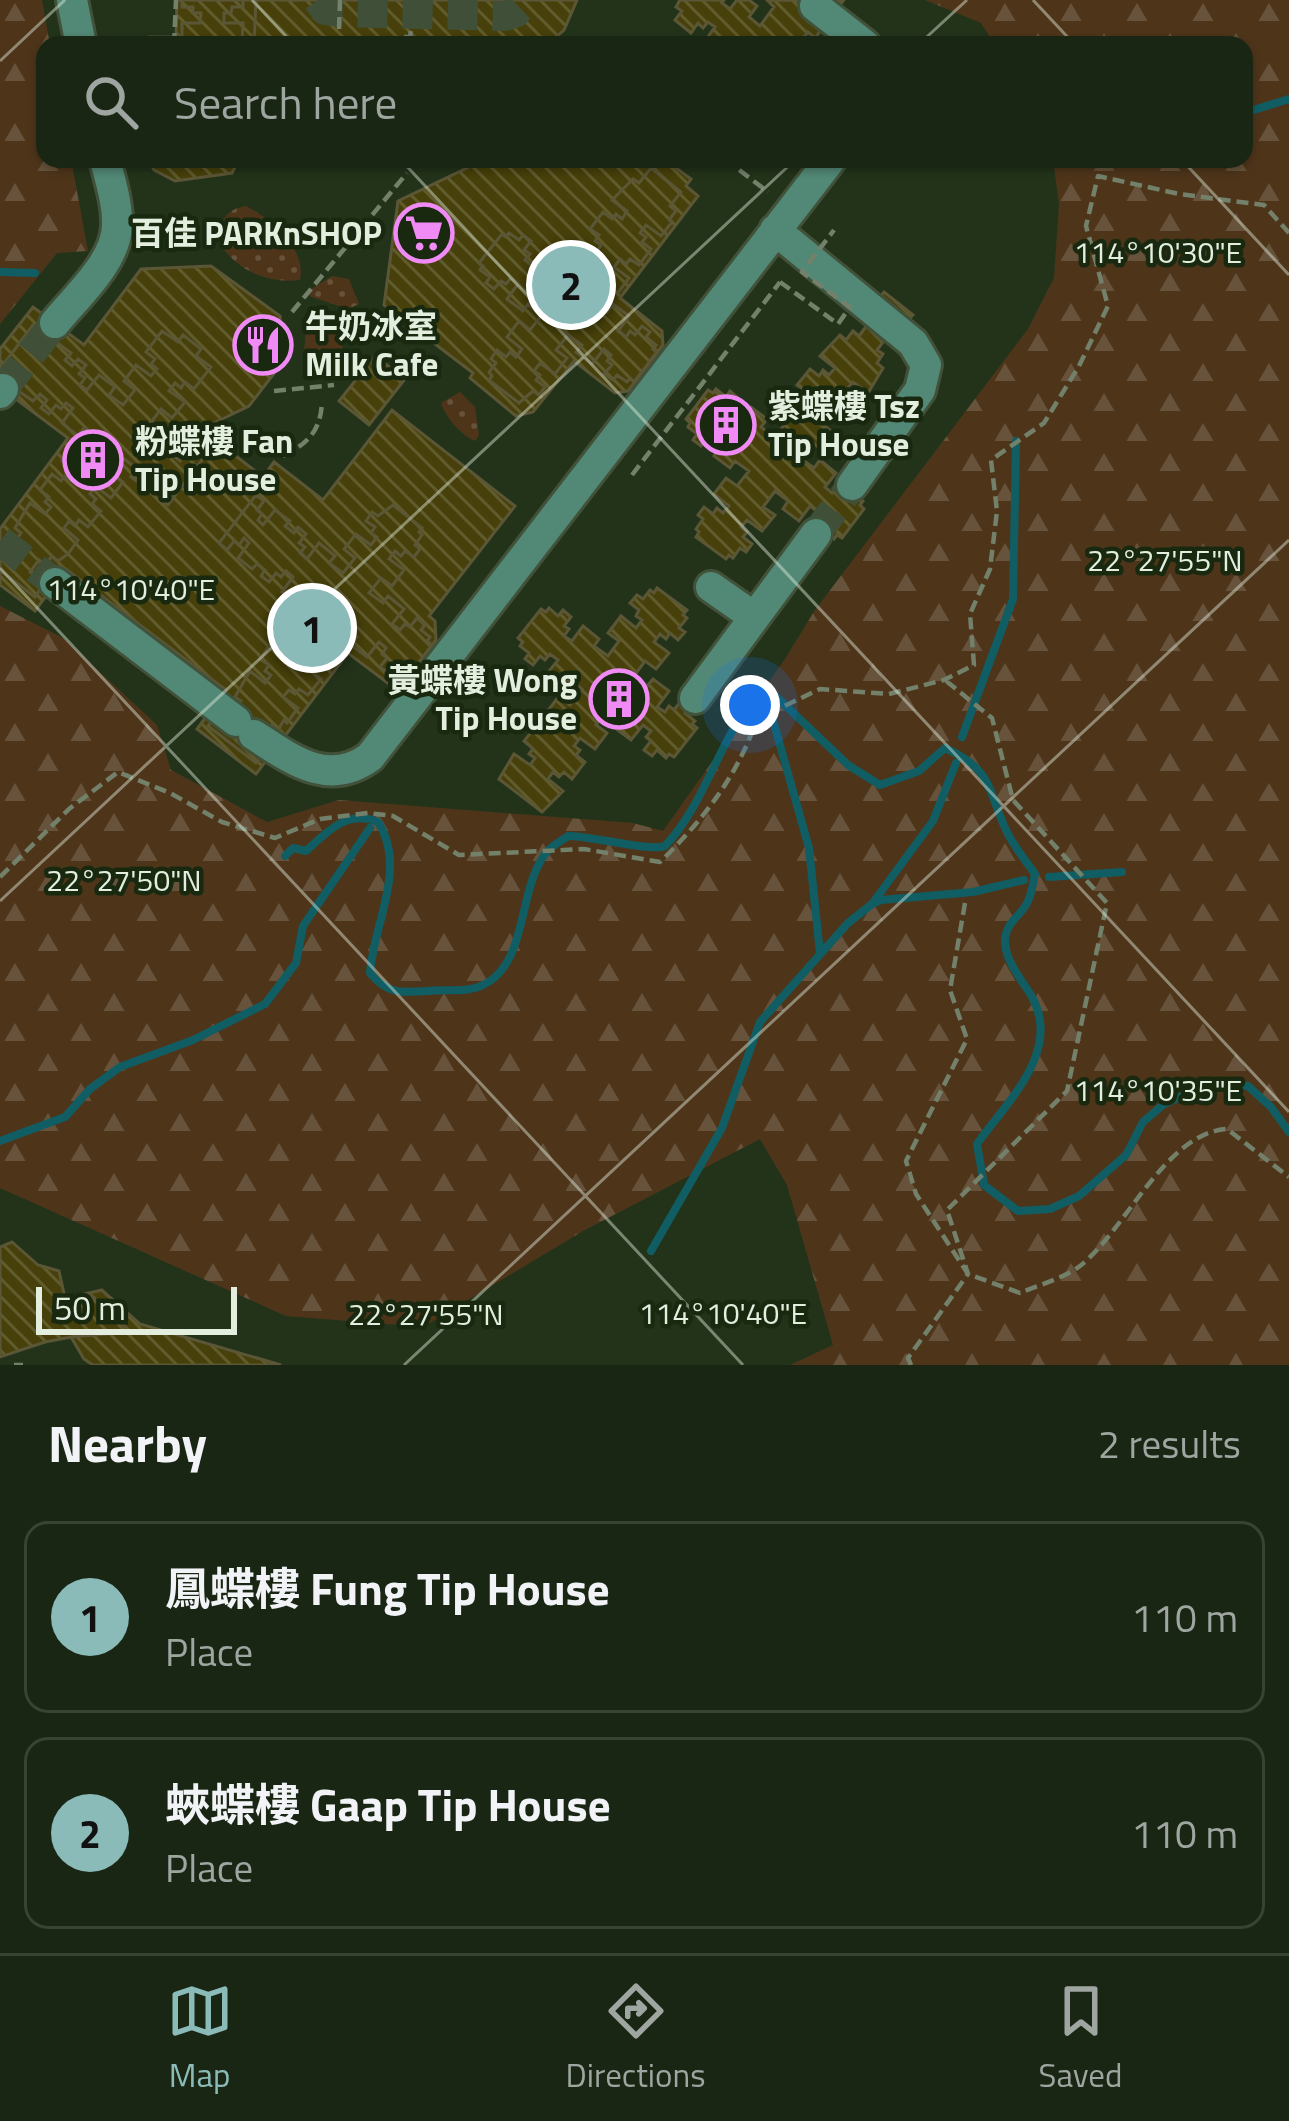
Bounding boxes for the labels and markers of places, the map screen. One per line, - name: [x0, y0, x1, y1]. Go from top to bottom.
- supermarket icon: 百佳 PARKnSHOP: [393, 202, 455, 264]
- place label: 百佳 PARKnSHOP: [131, 208, 382, 258]
- pin: 2: [532, 240, 610, 330]
- place label: 牛奶冰室 Milk Cafe: [305, 301, 438, 389]
- restaurant icon: 牛奶冰室 Milk Cafe: [232, 314, 294, 376]
- place label: 紫蝶樓 Tsz Tip House: [768, 381, 920, 469]
- building icon: 紫蝶樓 Tsz Tip House: [695, 394, 757, 456]
- place label: 粉蝶樓 Fan Tip House: [135, 416, 293, 504]
- building icon: 粉蝶樓 Fan Tip House: [62, 429, 124, 491]
- pin: 1: [273, 583, 351, 673]
- place label: 黃蝶樓 Wong Tip House: [387, 655, 577, 743]
- building icon: 黃蝶樓 Wong Tip House: [588, 668, 650, 730]

